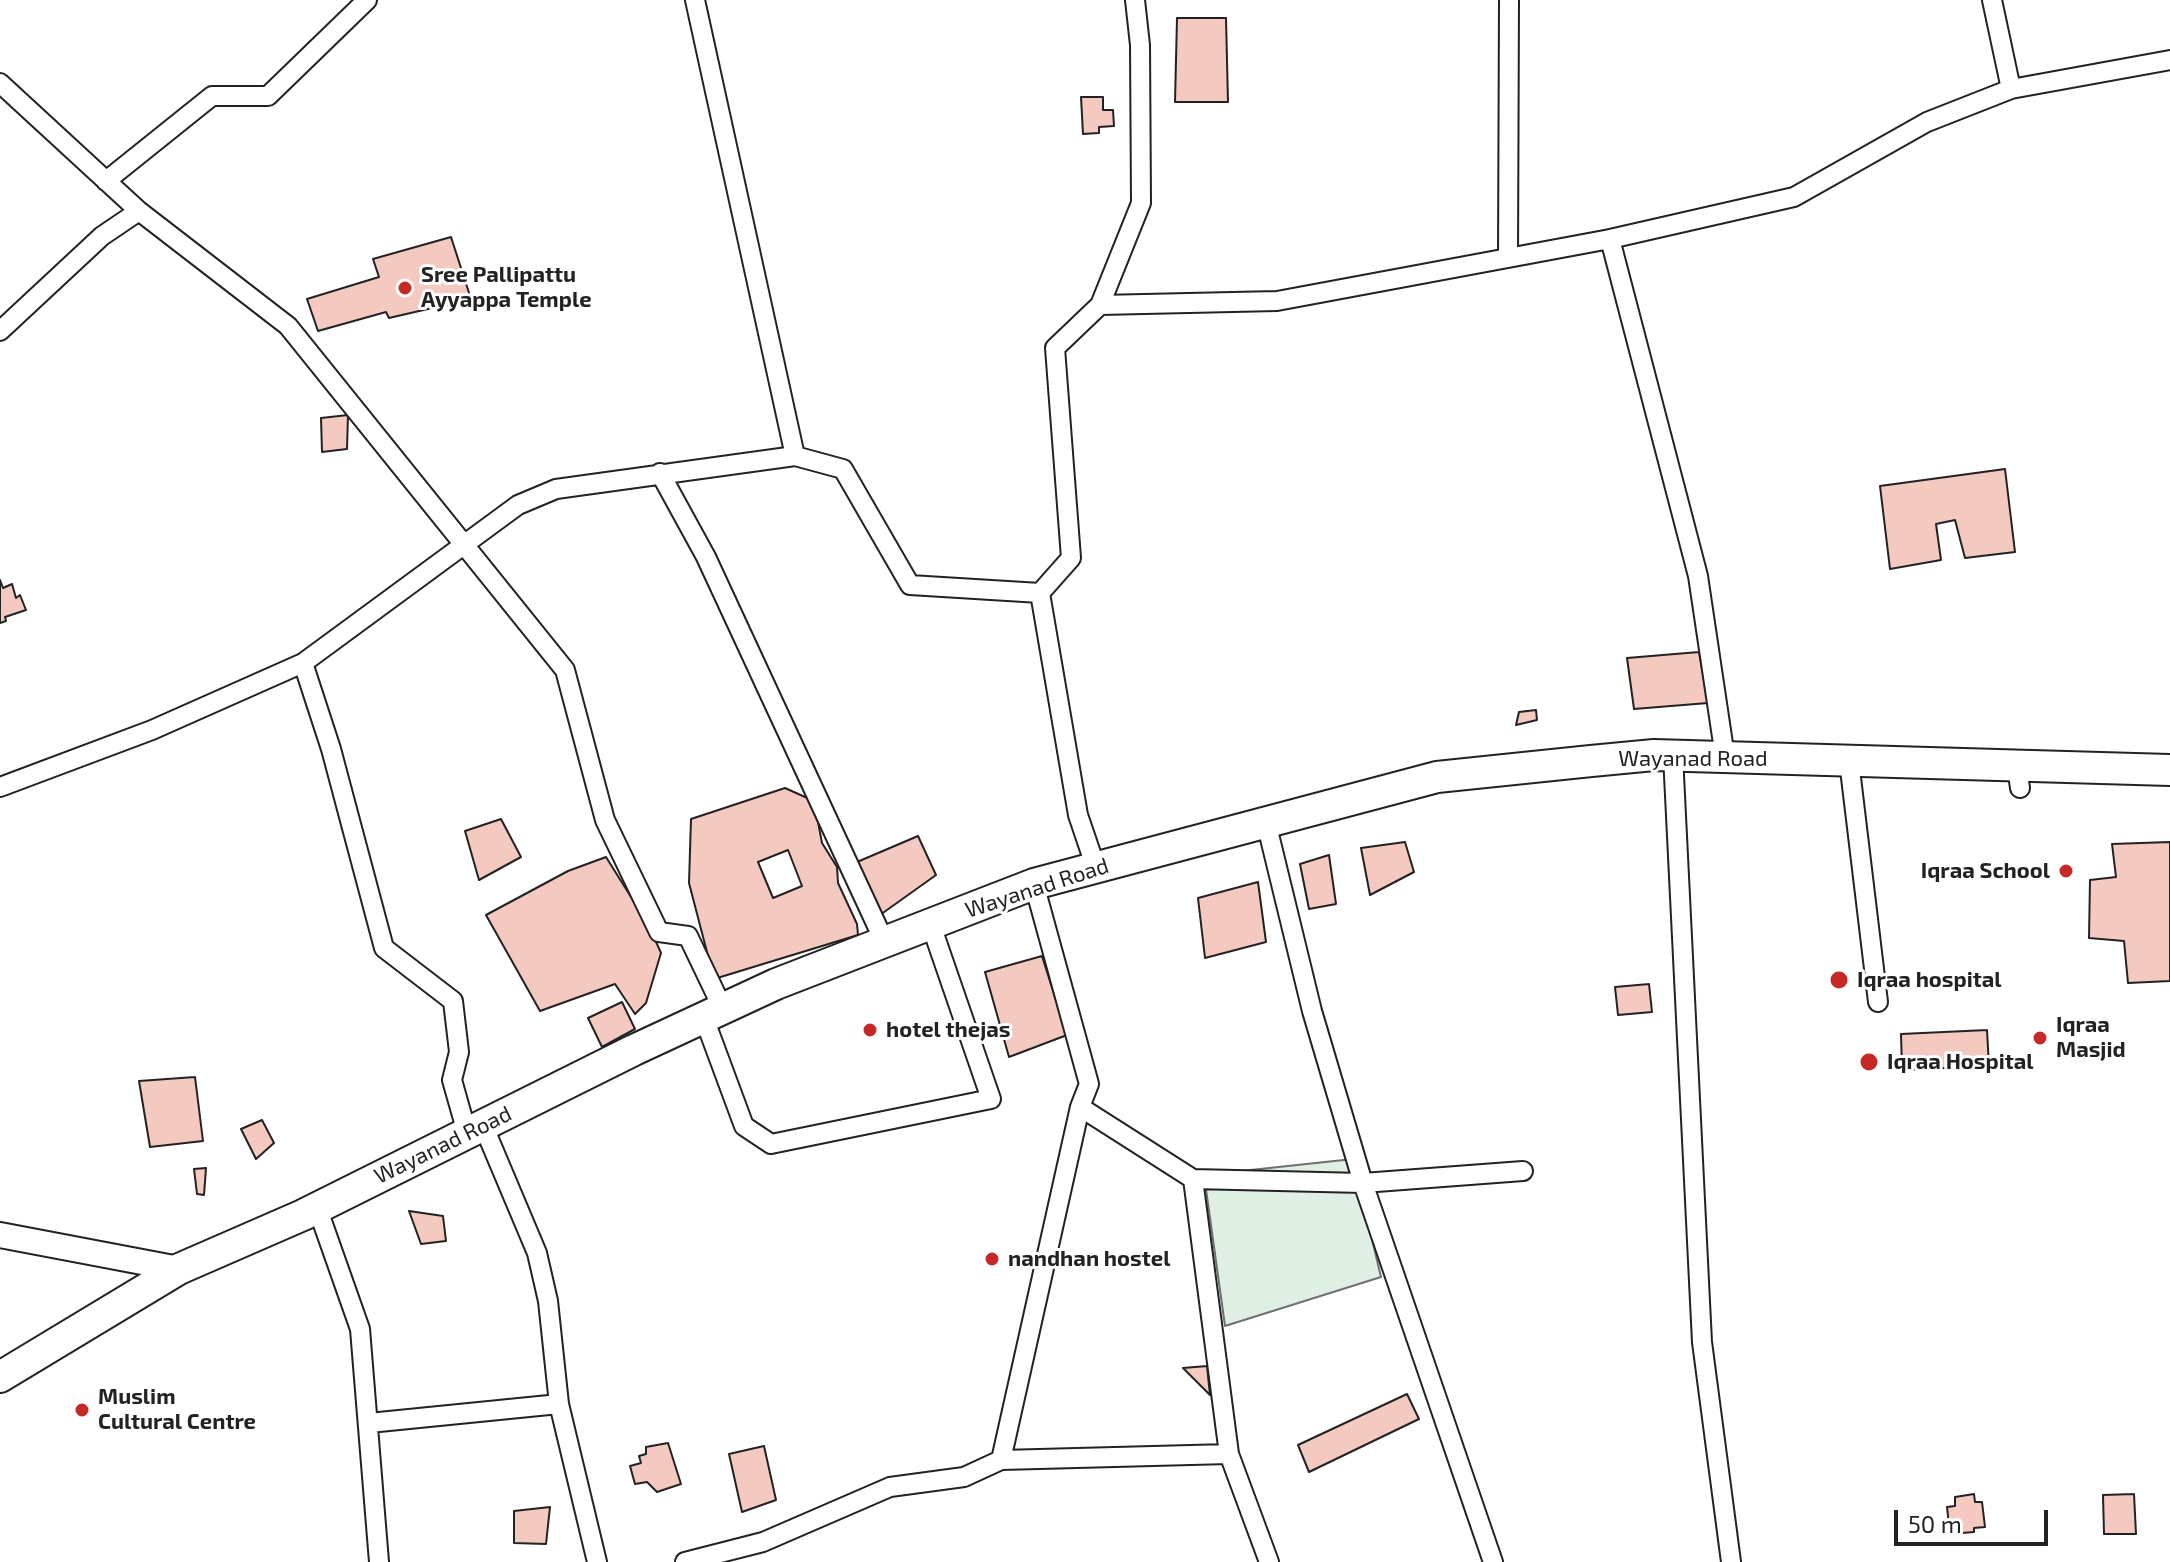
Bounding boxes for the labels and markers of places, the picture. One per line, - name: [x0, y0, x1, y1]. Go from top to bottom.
- place label: Sree Pallipattu Ayyappa Temple: [421, 262, 592, 314]
- marker: Sree Pallipattu Ayyappa Temple: [396, 279, 414, 297]
- place label: Iqraa School: [1921, 858, 2050, 884]
- marker: Iqraa School: [2057, 862, 2075, 880]
- place label: Iqraa hospital: [1857, 967, 2002, 993]
- marker: Iqraa hospital: [1828, 969, 1850, 991]
- place label: Iqraa Masjid: [2056, 1012, 2126, 1064]
- place label: hotel thejas: [886, 1017, 1011, 1043]
- marker: hotel thejas: [861, 1021, 879, 1039]
- marker: Iqraa Masjid: [2031, 1029, 2049, 1047]
- place label: Iqraa Hospital: [1887, 1049, 2034, 1075]
- marker: Iqraa Hospital: [1858, 1051, 1880, 1073]
- place label: nandhan hostel: [1008, 1246, 1170, 1272]
- marker: nandhan hostel: [983, 1250, 1001, 1268]
- place label: Muslim Cultural Centre: [98, 1384, 256, 1436]
- marker: Muslim Cultural Centre: [73, 1401, 91, 1419]

